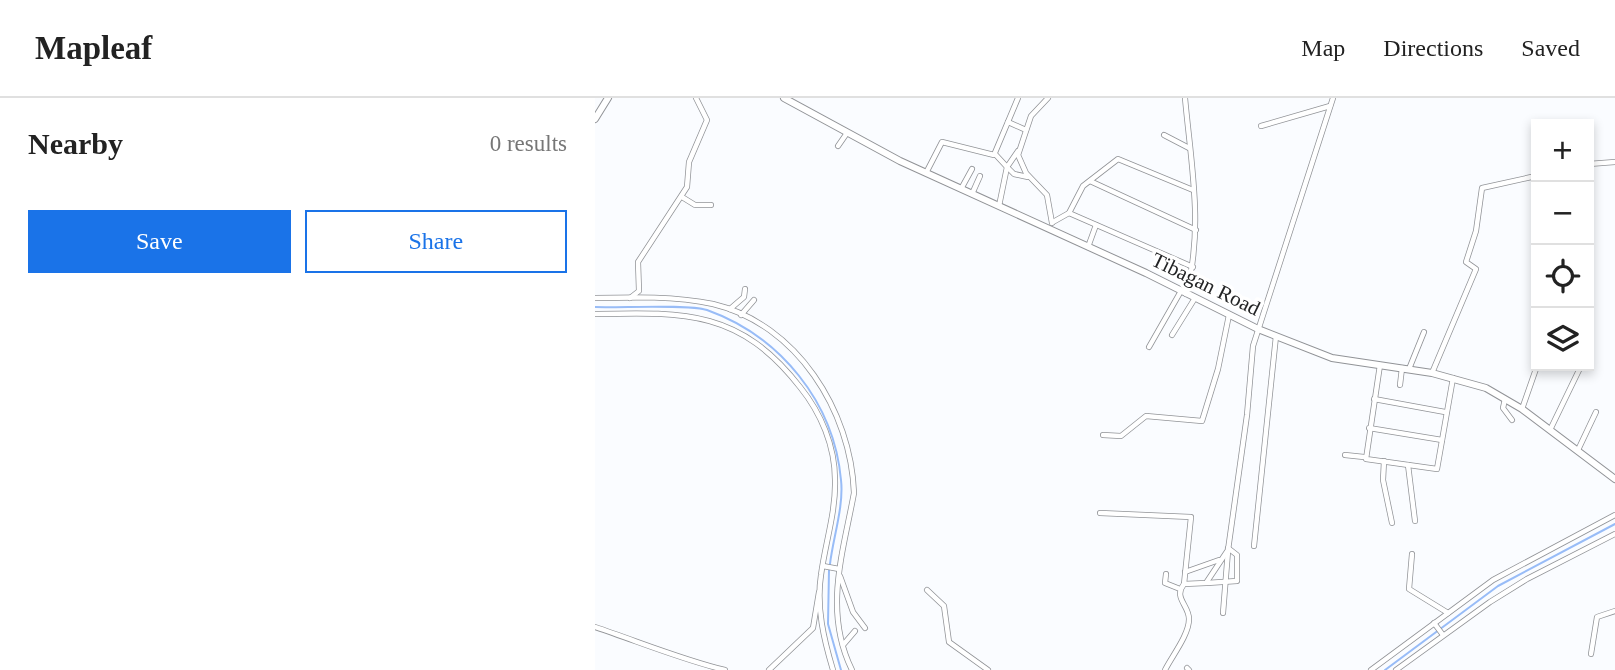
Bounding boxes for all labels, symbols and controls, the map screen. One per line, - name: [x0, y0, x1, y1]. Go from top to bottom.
- text: Mapleaf: [35, 30, 152, 66]
- text: Map: [1301, 35, 1345, 61]
- text: Directions: [1383, 35, 1483, 61]
- text: Saved: [1521, 35, 1580, 61]
- map controls: [1531, 119, 1594, 371]
- button: +: [1531, 119, 1594, 182]
- text: Nearby: [28, 127, 123, 160]
- text: 0 results: [490, 131, 567, 156]
- button: −: [1531, 182, 1594, 245]
- button: Save: [28, 210, 291, 273]
- button: Share: [305, 210, 567, 273]
- button: locate: [1531, 245, 1594, 308]
- street label: Tibagan Road: [1148, 247, 1265, 321]
- button: layers: [1531, 308, 1594, 371]

